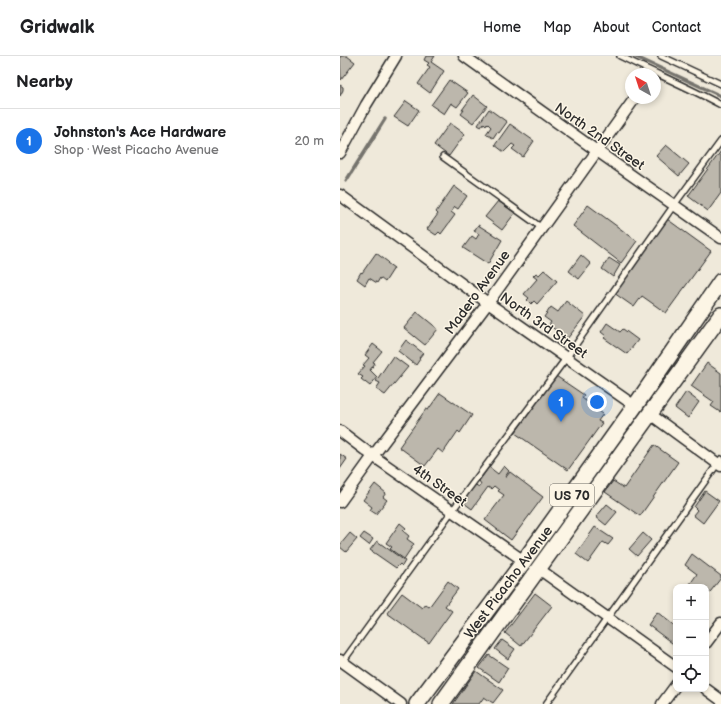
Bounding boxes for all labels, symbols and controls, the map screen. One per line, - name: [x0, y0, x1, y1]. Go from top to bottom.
- text: Gridwalk: [20, 16, 95, 39]
- text: Home: [483, 19, 521, 36]
- text: Map: [543, 19, 571, 36]
- text: About: [593, 19, 630, 36]
- text: Contact: [652, 19, 701, 36]
- north arrow: [625, 68, 661, 104]
- text: Nearby: [16, 72, 73, 92]
- street label: North 2nd Street: [552, 99, 648, 174]
- text: Johnston's Ace Hardware: [54, 123, 226, 142]
- text: 1: [26, 133, 32, 149]
- text: 20 m: [294, 133, 324, 149]
- text: Shop · West Picacho Avenue: [54, 142, 219, 158]
- street label: Madero Avenue: [441, 247, 514, 338]
- street label: North 3rd Street: [497, 289, 591, 362]
- pin: 1: [548, 389, 574, 422]
- your location: [587, 392, 607, 412]
- street label: 4th Street: [409, 461, 471, 511]
- road number: US 70: [550, 484, 594, 506]
- street label: West Picacho Avenue: [460, 523, 556, 642]
- map controls: [673, 584, 709, 692]
- button: +: [673, 584, 709, 620]
- button: −: [673, 620, 709, 656]
- button: locate: [673, 656, 709, 692]

